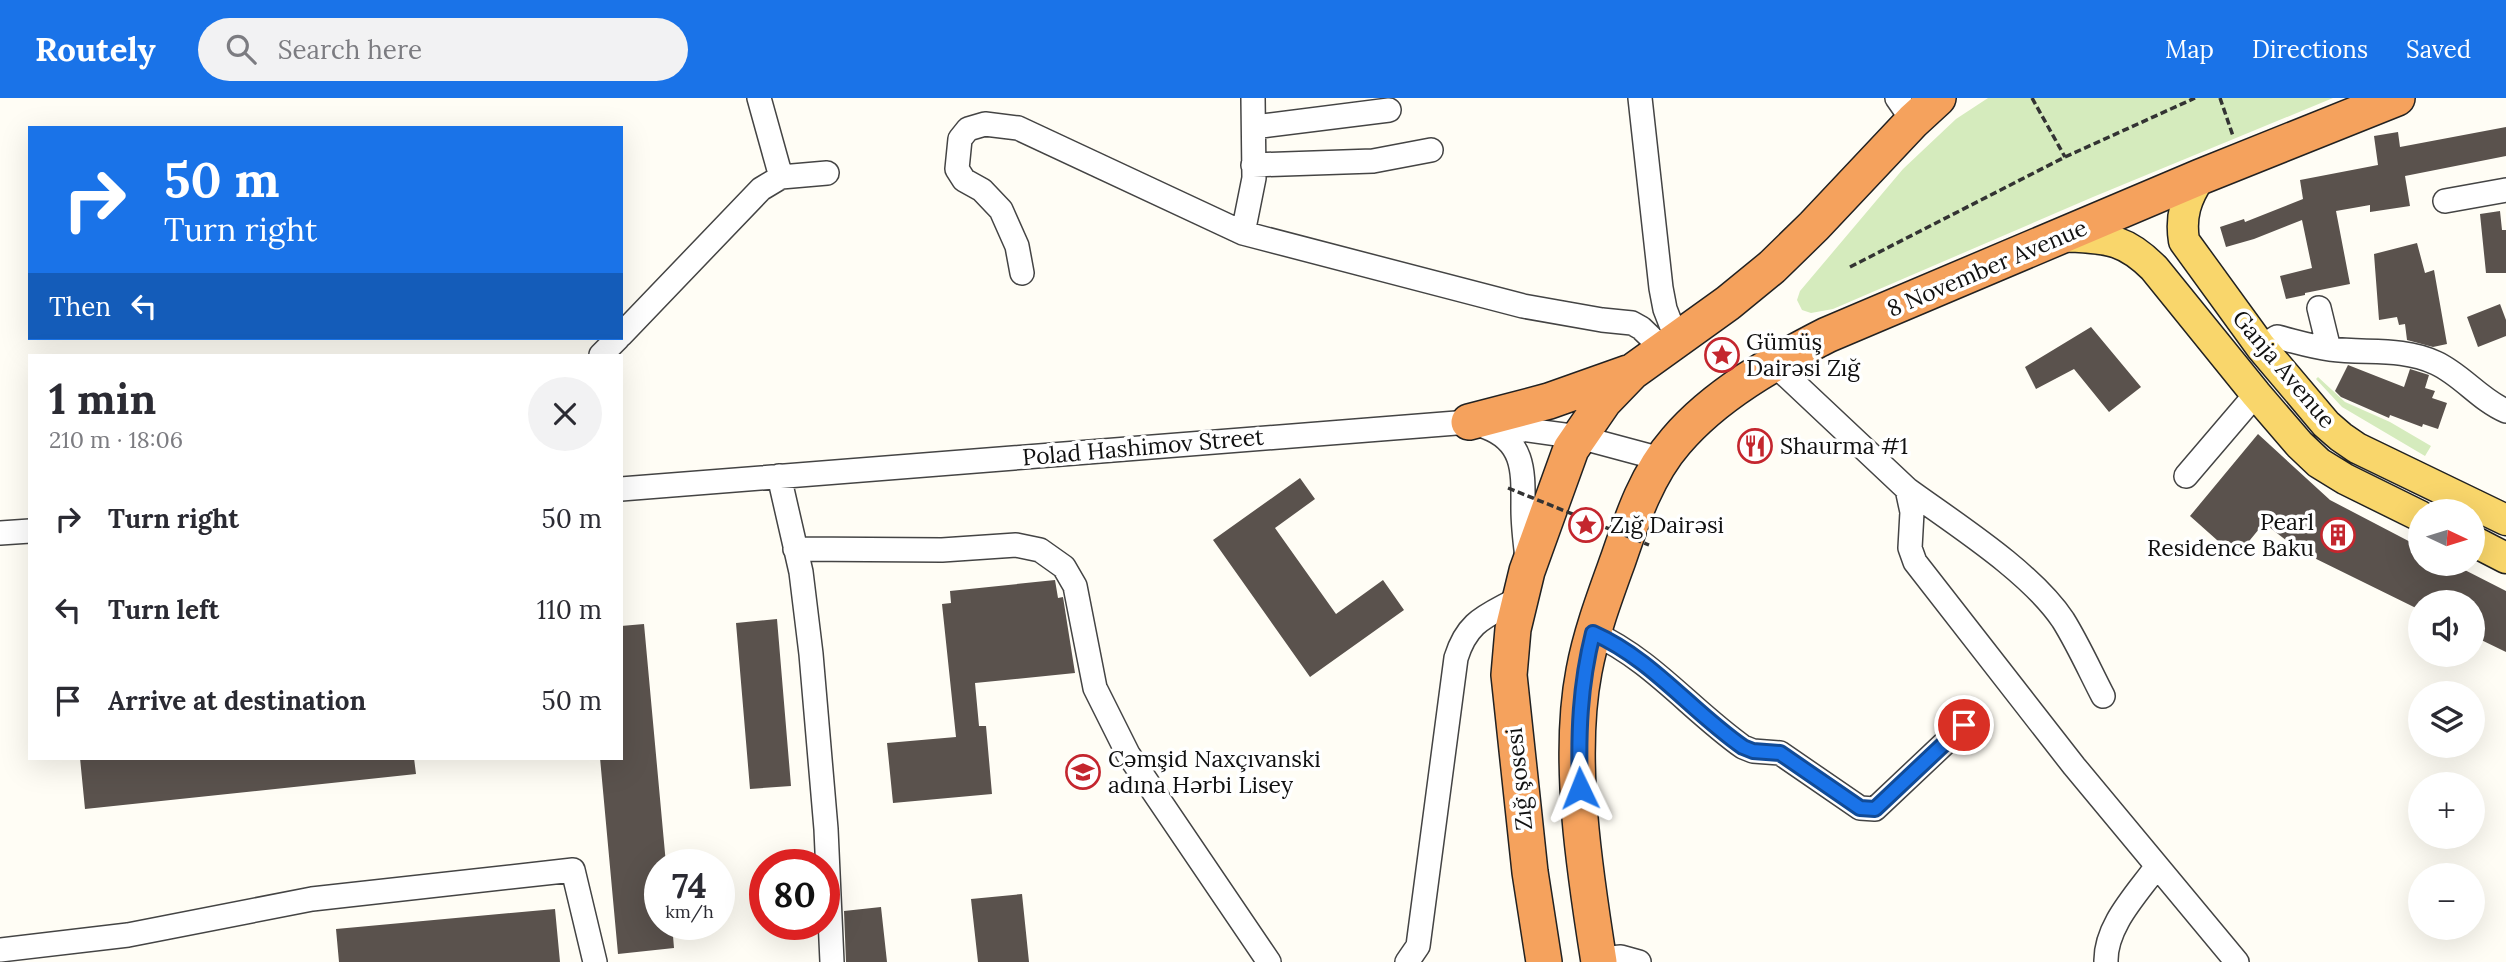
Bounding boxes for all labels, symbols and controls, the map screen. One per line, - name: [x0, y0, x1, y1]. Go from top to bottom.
- search box: [198, 18, 688, 81]
- text: Routely: [35, 28, 156, 70]
- icon: search: [222, 30, 260, 68]
- text: Search here: [278, 33, 422, 66]
- text: Map: [2165, 34, 2214, 65]
- text: Directions: [2252, 34, 2368, 65]
- text: Saved: [2406, 34, 2471, 65]
- text: 50 m: [164, 148, 280, 210]
- icon: right: [49, 154, 140, 245]
- text: Turn right: [164, 209, 317, 250]
- street label: 8 November Avenue: [1883, 212, 2091, 323]
- icon: left: [125, 287, 163, 325]
- text: Then: [49, 290, 111, 323]
- street label: Ganja Avenue: [2227, 304, 2342, 434]
- place label: Gümüş Dairəsi Zığ: [1746, 327, 1861, 382]
- place icon: Gümüş Dairəsi Zığ: [1703, 336, 1741, 374]
- text: 1 min: [49, 372, 156, 426]
- button: close: [528, 377, 602, 451]
- street label: Polad Hashimov Street: [1021, 421, 1265, 472]
- text: 210 m · 18:06: [49, 425, 183, 454]
- restaurant icon: Shaurma #1: [1736, 427, 1774, 465]
- place label: Shaurma #1: [1780, 431, 1908, 460]
- north arrow: [2408, 499, 2485, 576]
- map controls: [2408, 499, 2485, 940]
- icon: right: [49, 500, 87, 538]
- text: Turn right: [108, 502, 239, 535]
- text: 50 m: [542, 502, 602, 535]
- place icon: Zığ Dairəsi: [1567, 506, 1605, 544]
- place label: Pearl Residence Baku: [2147, 507, 2314, 562]
- place label: Zığ Dairəsi: [1610, 510, 1724, 539]
- building icon: Pearl Residence Baku: [2319, 516, 2357, 554]
- button: sound: [2408, 590, 2485, 667]
- icon: left: [49, 591, 87, 629]
- text: Turn left: [108, 593, 219, 626]
- text: 110 m: [537, 593, 602, 626]
- button: layers: [2408, 681, 2485, 758]
- icon: arrive: [49, 682, 87, 720]
- text: Arrive at destination: [108, 684, 366, 717]
- text: 50 m: [542, 684, 602, 717]
- pin: [1934, 695, 1994, 755]
- icon: arrive: [1945, 706, 1983, 744]
- street label: Zığ şosesi: [1499, 726, 1538, 832]
- place label: Cəmşid Naxçıvanski adına Hərbi Lisey: [1108, 744, 1321, 799]
- position arrow: [1543, 751, 1617, 825]
- school or university icon: Cəmşid Naxçıvanski adına Hərbi Lisey: [1064, 753, 1102, 791]
- button: +: [2408, 772, 2485, 849]
- speed limit sign: 80: [749, 849, 840, 940]
- text: 74: [672, 863, 707, 908]
- button: −: [2408, 863, 2485, 940]
- text: km/h: [665, 900, 714, 923]

